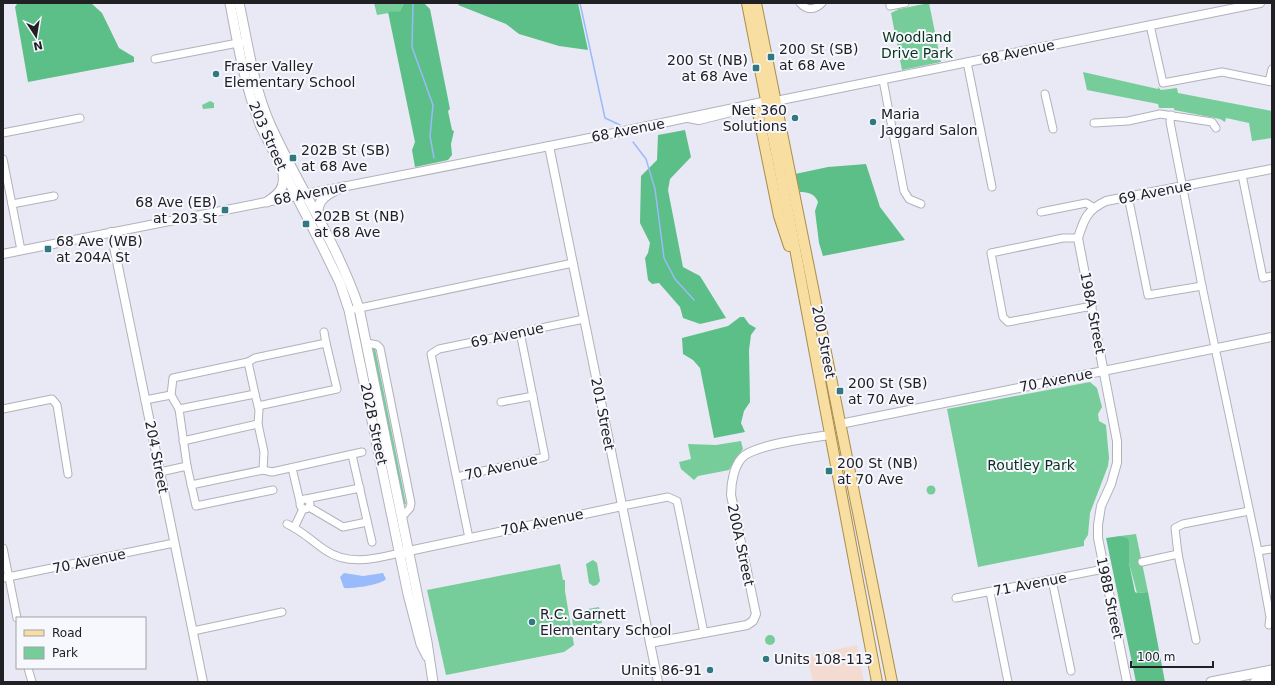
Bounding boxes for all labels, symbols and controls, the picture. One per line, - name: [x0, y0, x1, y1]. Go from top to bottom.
- north arrow: [16, 16, 56, 56]
- park label: Woodland Drive Park: [881, 29, 954, 61]
- street label: 68 Avenue: [980, 36, 1056, 68]
- text: N: [32, 38, 44, 53]
- place label: 200 St (SB) at 68 Ave: [779, 41, 858, 73]
- place label: 200 St (NB) at 68 Ave: [667, 52, 748, 84]
- marker: 200 St (SB) at 68 Ave: [766, 52, 776, 62]
- place label: Fraser Valley Elementary School: [224, 58, 356, 90]
- marker: 200 St (NB) at 68 Ave: [751, 63, 761, 73]
- marker: Fraser Valley Elementary School: [211, 69, 221, 79]
- street label: 203 Street: [246, 99, 291, 173]
- place label: Net 360 Solutions: [723, 102, 787, 134]
- place label: Maria Jaggard Salon: [880, 106, 978, 138]
- marker: Net 360 Solutions: [790, 113, 800, 123]
- street label: 68 Avenue: [590, 115, 666, 145]
- marker: Maria Jaggard Salon: [868, 117, 878, 127]
- place label: 202B St (SB) at 68 Ave: [301, 142, 390, 174]
- marker: 202B St (SB) at 68 Ave: [288, 153, 298, 163]
- street label: 69 Avenue: [1117, 177, 1193, 207]
- street label: 68 Avenue: [272, 178, 348, 208]
- place label: 68 Ave (EB) at 203 St: [135, 194, 217, 226]
- marker: 68 Ave (EB) at 203 St: [220, 205, 230, 215]
- place label: 202B St (NB) at 68 Ave: [314, 208, 405, 240]
- marker: 202B St (NB) at 68 Ave: [301, 219, 311, 229]
- place label: 68 Ave (WB) at 204A St: [56, 233, 143, 265]
- marker: 68 Ave (WB) at 204A St: [43, 244, 53, 254]
- street label: 198A Street: [1077, 271, 1109, 356]
- street label: 200 Street: [809, 304, 839, 380]
- street label: 69 Avenue: [469, 319, 545, 351]
- street label: 70 Avenue: [1018, 365, 1094, 395]
- place label: 200 St (SB) at 70 Ave: [848, 375, 927, 407]
- street label: 201 Street: [588, 376, 618, 452]
- street label: 202B Street: [358, 382, 391, 467]
- marker: 200 St (SB) at 70 Ave: [835, 386, 845, 396]
- street label: 204 Street: [142, 419, 172, 495]
- street label: 70 Avenue: [463, 451, 539, 483]
- place label: 200 St (NB) at 70 Ave: [837, 455, 918, 487]
- park label: Routley Park: [987, 457, 1076, 473]
- marker: 200 St (NB) at 70 Ave: [824, 466, 834, 476]
- street label: 200A Street: [725, 503, 758, 588]
- street label: 70A Avenue: [499, 505, 585, 539]
- street label: 70 Avenue: [51, 545, 127, 577]
- street label: 198B Street: [1094, 556, 1127, 641]
- street label: 71 Avenue: [992, 569, 1068, 599]
- place label: R.C. Garnett Elementary School: [540, 606, 672, 638]
- legend: [16, 617, 146, 669]
- marker: R.C. Garnett Elementary School: [527, 617, 537, 627]
- text: Road: [52, 626, 82, 640]
- scale bar: [1131, 643, 1213, 669]
- text: Park: [52, 646, 78, 660]
- text: 100 m: [1137, 650, 1175, 664]
- place label: Units 108-113: [774, 651, 873, 667]
- marker: Units 108-113: [761, 654, 771, 664]
- place label: Units 86-91: [621, 662, 702, 678]
- marker: Units 86-91: [705, 665, 715, 675]

